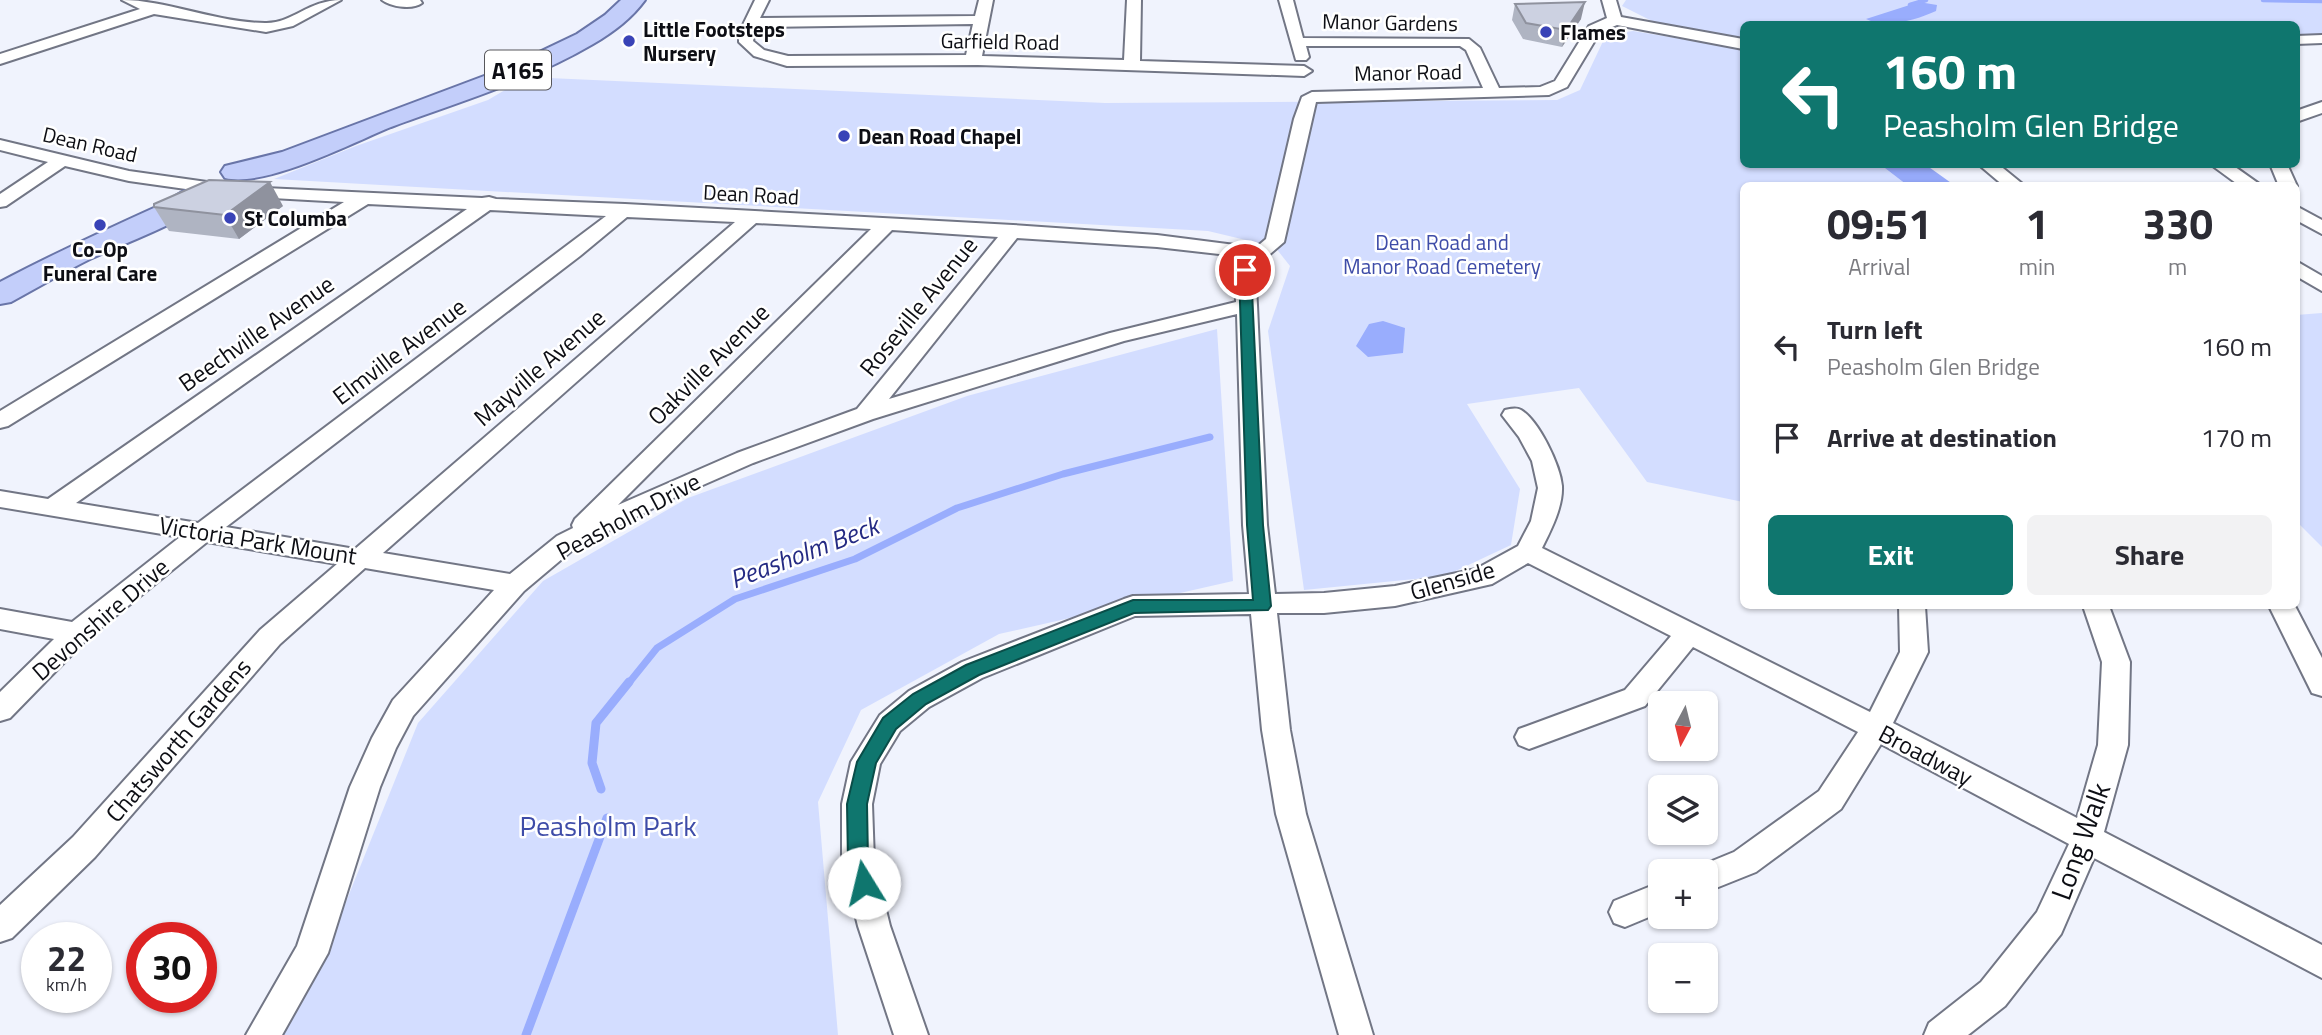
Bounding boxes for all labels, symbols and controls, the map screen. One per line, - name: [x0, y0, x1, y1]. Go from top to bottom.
- street label: Manor Gardens: [1322, 5, 1458, 39]
- place label: Little Footsteps Nursery: [643, 13, 785, 69]
- place label: Flames: [1560, 16, 1626, 48]
- street label: Garfield Road: [940, 24, 1060, 58]
- marker: Flames: [1538, 24, 1554, 40]
- marker: Little Footsteps Nursery: [621, 33, 637, 49]
- text: 160 m: [1883, 33, 2017, 108]
- icon: left: [1768, 49, 1859, 140]
- road number: A165: [485, 50, 551, 90]
- street label: Manor Road: [1354, 55, 1462, 89]
- text: Peasholm Glen Bridge: [1883, 101, 2179, 149]
- street label: Dean Road: [40, 118, 140, 170]
- place label: Dean Road Chapel: [858, 120, 1022, 152]
- marker: Dean Road Chapel: [836, 128, 852, 144]
- street label: Dean Road: [702, 176, 800, 212]
- text: 09:51: [1827, 191, 1932, 255]
- text: 1: [2025, 191, 2049, 255]
- text: 330: [2142, 191, 2213, 255]
- place label: St Columba: [244, 202, 347, 234]
- marker: St Columba: [222, 210, 238, 226]
- marker: Co-Op Funeral Care: [92, 217, 108, 233]
- park label: Dean Road and Manor Road Cemetery: [1343, 226, 1541, 282]
- street label: Roseville Avenue: [850, 228, 986, 384]
- place label: Co-Op Funeral Care: [43, 233, 157, 289]
- pin: [1215, 240, 1275, 300]
- text: Arrival: [1848, 249, 1911, 284]
- text: min: [2019, 249, 2055, 284]
- text: m: [2168, 249, 2187, 284]
- icon: arrive: [1226, 251, 1264, 289]
- street label: Beechville Avenue: [171, 266, 341, 400]
- street label: Elmville Avenue: [325, 289, 473, 413]
- street label: Oakville Avenue: [639, 295, 777, 433]
- street label: Mayville Avenue: [465, 300, 613, 434]
- text: Turn left: [1827, 310, 1922, 349]
- text: 160 m: [2201, 327, 2272, 366]
- icon: left: [1768, 328, 1806, 366]
- text: Peasholm Glen Bridge: [1827, 349, 2040, 384]
- text: Arrive at destination: [1827, 418, 2057, 457]
- text: 170 m: [2201, 418, 2272, 457]
- icon: arrive: [1768, 419, 1806, 457]
- street label: Peasholm Drive: [550, 463, 706, 569]
- water label: Peasholm Beck: [724, 504, 887, 598]
- street label: Victoria Park Mount: [157, 507, 360, 573]
- button: Exit: [1768, 515, 2013, 595]
- button: Share: [2027, 515, 2272, 595]
- street label: Devonshire Drive: [23, 549, 177, 689]
- street label: Glenside: [1405, 551, 1499, 609]
- street label: Chatsworth Gardens: [97, 650, 259, 830]
- north arrow: [1648, 691, 1718, 761]
- map controls: [1648, 691, 1718, 1013]
- street label: Broadway: [1873, 715, 1980, 795]
- button: layers: [1648, 775, 1718, 845]
- street label: Long Walk: [2039, 776, 2121, 906]
- park label: Peasholm Park: [519, 804, 697, 847]
- position arrow: [827, 846, 901, 920]
- button: +: [1648, 859, 1718, 929]
- speed limit sign: 30: [126, 922, 217, 1013]
- text: 22: [47, 931, 86, 985]
- button: −: [1648, 943, 1718, 1013]
- text: km/h: [46, 971, 87, 998]

